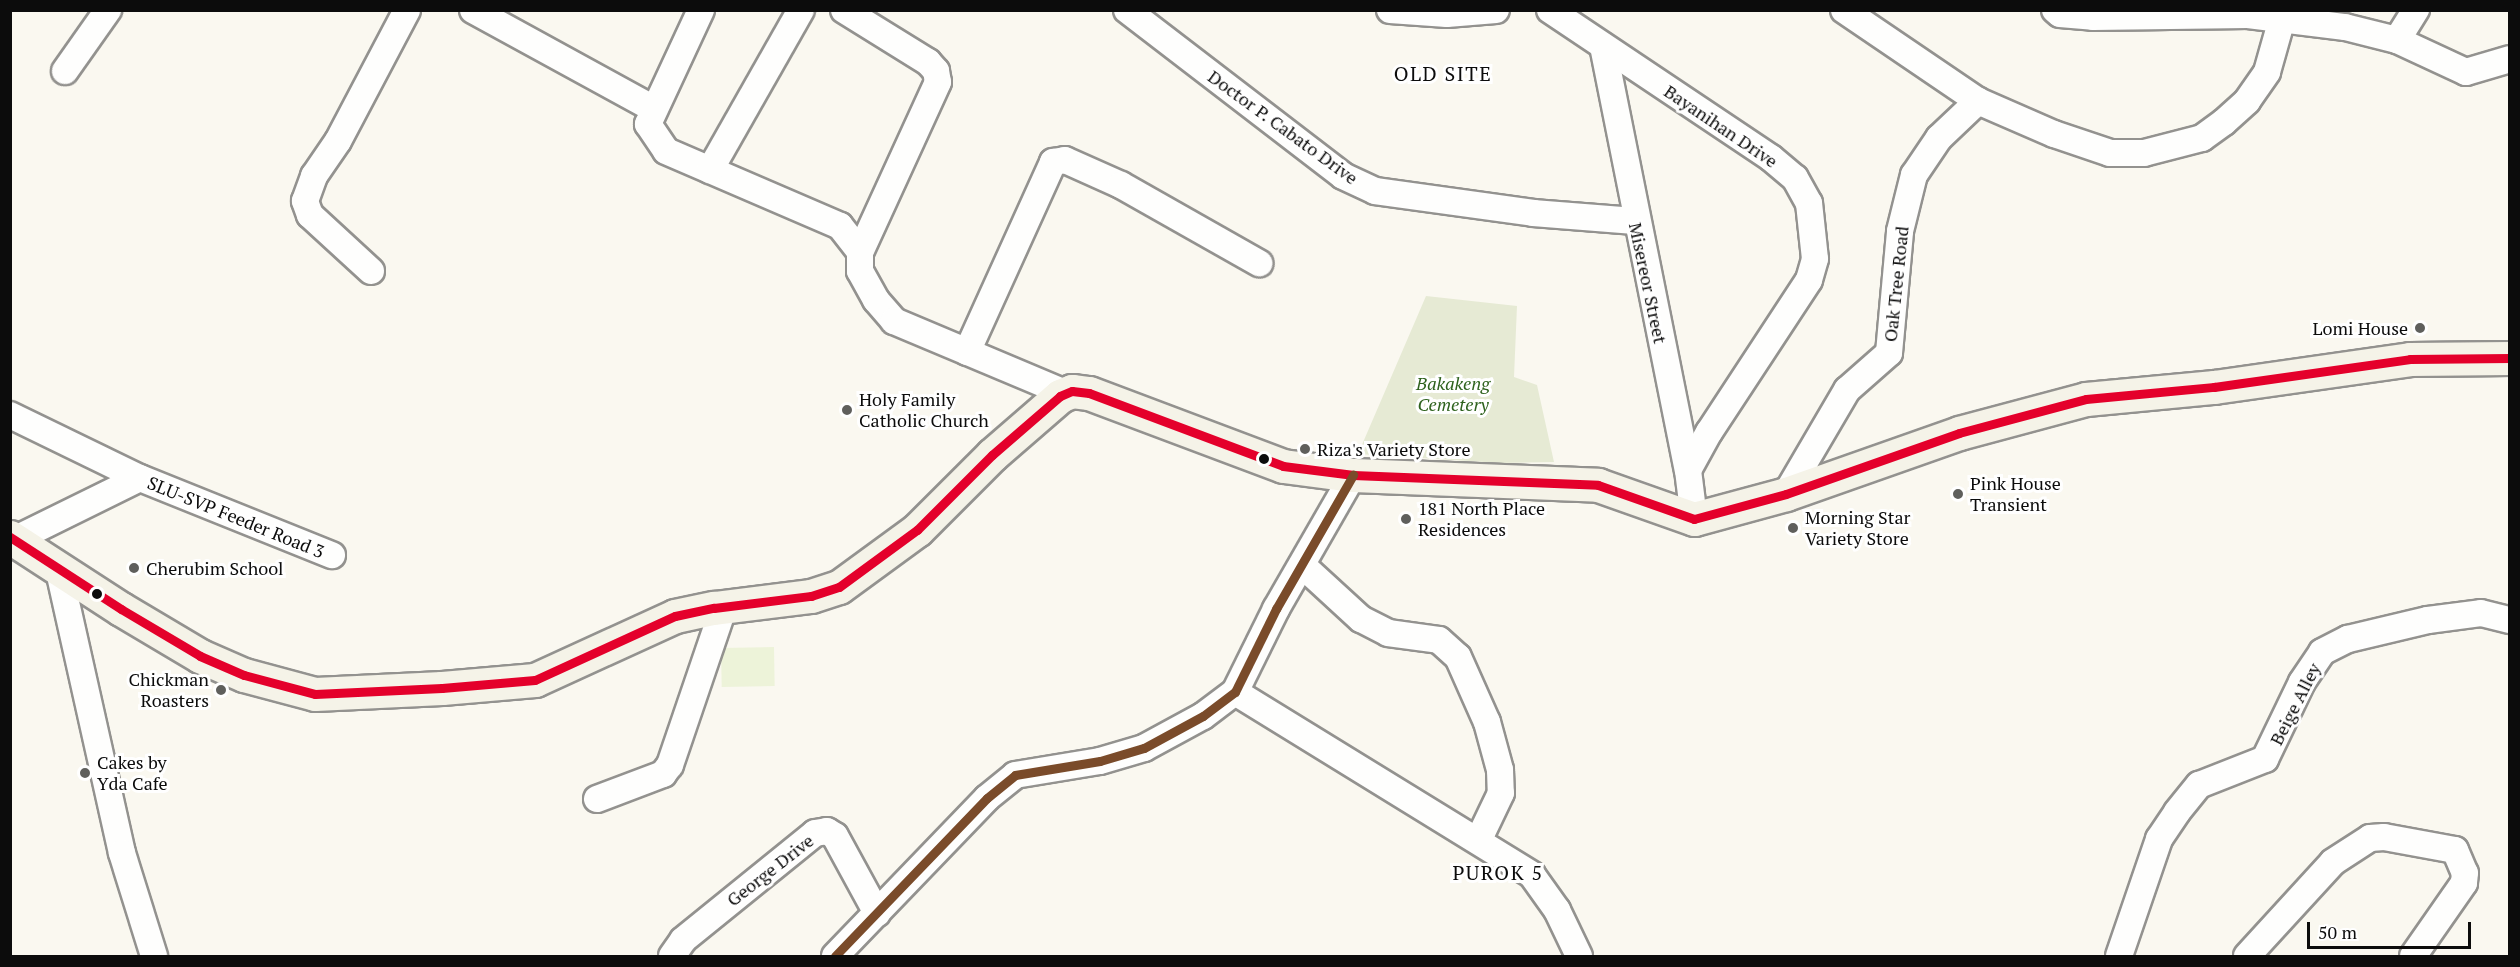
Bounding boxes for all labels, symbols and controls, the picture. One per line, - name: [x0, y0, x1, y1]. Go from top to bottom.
- district label: OLD SITE: [1394, 61, 1492, 85]
- street label: Doctor P. Cabato Drive: [1204, 65, 1362, 189]
- street label: Bayanihan Drive: [1660, 80, 1782, 172]
- street label: Misereor Street: [1625, 221, 1671, 345]
- street label: Oak Tree Road: [1879, 225, 1913, 343]
- place label: Lomi House: [2313, 317, 2408, 339]
- marker: Lomi House: [2413, 321, 2427, 335]
- park label: Bakakeng Cemetery: [1416, 373, 1490, 416]
- place label: Holy Family Catholic Church: [859, 389, 989, 432]
- marker: Holy Family Catholic Church: [840, 403, 854, 417]
- place label: Riza's Variety Store: [1317, 438, 1471, 460]
- marker: Riza's Variety Store: [1298, 442, 1312, 456]
- unlabelled marker: [1258, 453, 1270, 465]
- street label: SLU-SVP Feeder Road 3: [144, 472, 328, 562]
- place label: Pink House Transient: [1970, 473, 2061, 516]
- marker: Pink House Transient: [1951, 487, 1965, 501]
- place label: 181 North Place Residences: [1418, 498, 1545, 540]
- place label: Morning Star Variety Store: [1805, 507, 1910, 550]
- marker: 181 North Place Residences: [1399, 512, 1413, 526]
- marker: Morning Star Variety Store: [1786, 521, 1800, 535]
- place label: Cherubim School: [146, 557, 284, 579]
- marker: Cherubim School: [127, 561, 141, 575]
- unlabelled marker: [91, 588, 103, 600]
- street label: Beige Alley: [2265, 659, 2325, 749]
- place label: Chickman Roasters: [128, 669, 209, 712]
- marker: Chickman Roasters: [214, 683, 228, 697]
- place label: Cakes by Yda Cafe: [97, 752, 168, 795]
- marker: Cakes by Yda Cafe: [78, 766, 92, 780]
- street label: George Drive: [722, 829, 818, 911]
- district label: PUROK 5: [1452, 860, 1544, 884]
- scale bar: [2310, 910, 2474, 948]
- text: 50 m: [2318, 920, 2357, 944]

